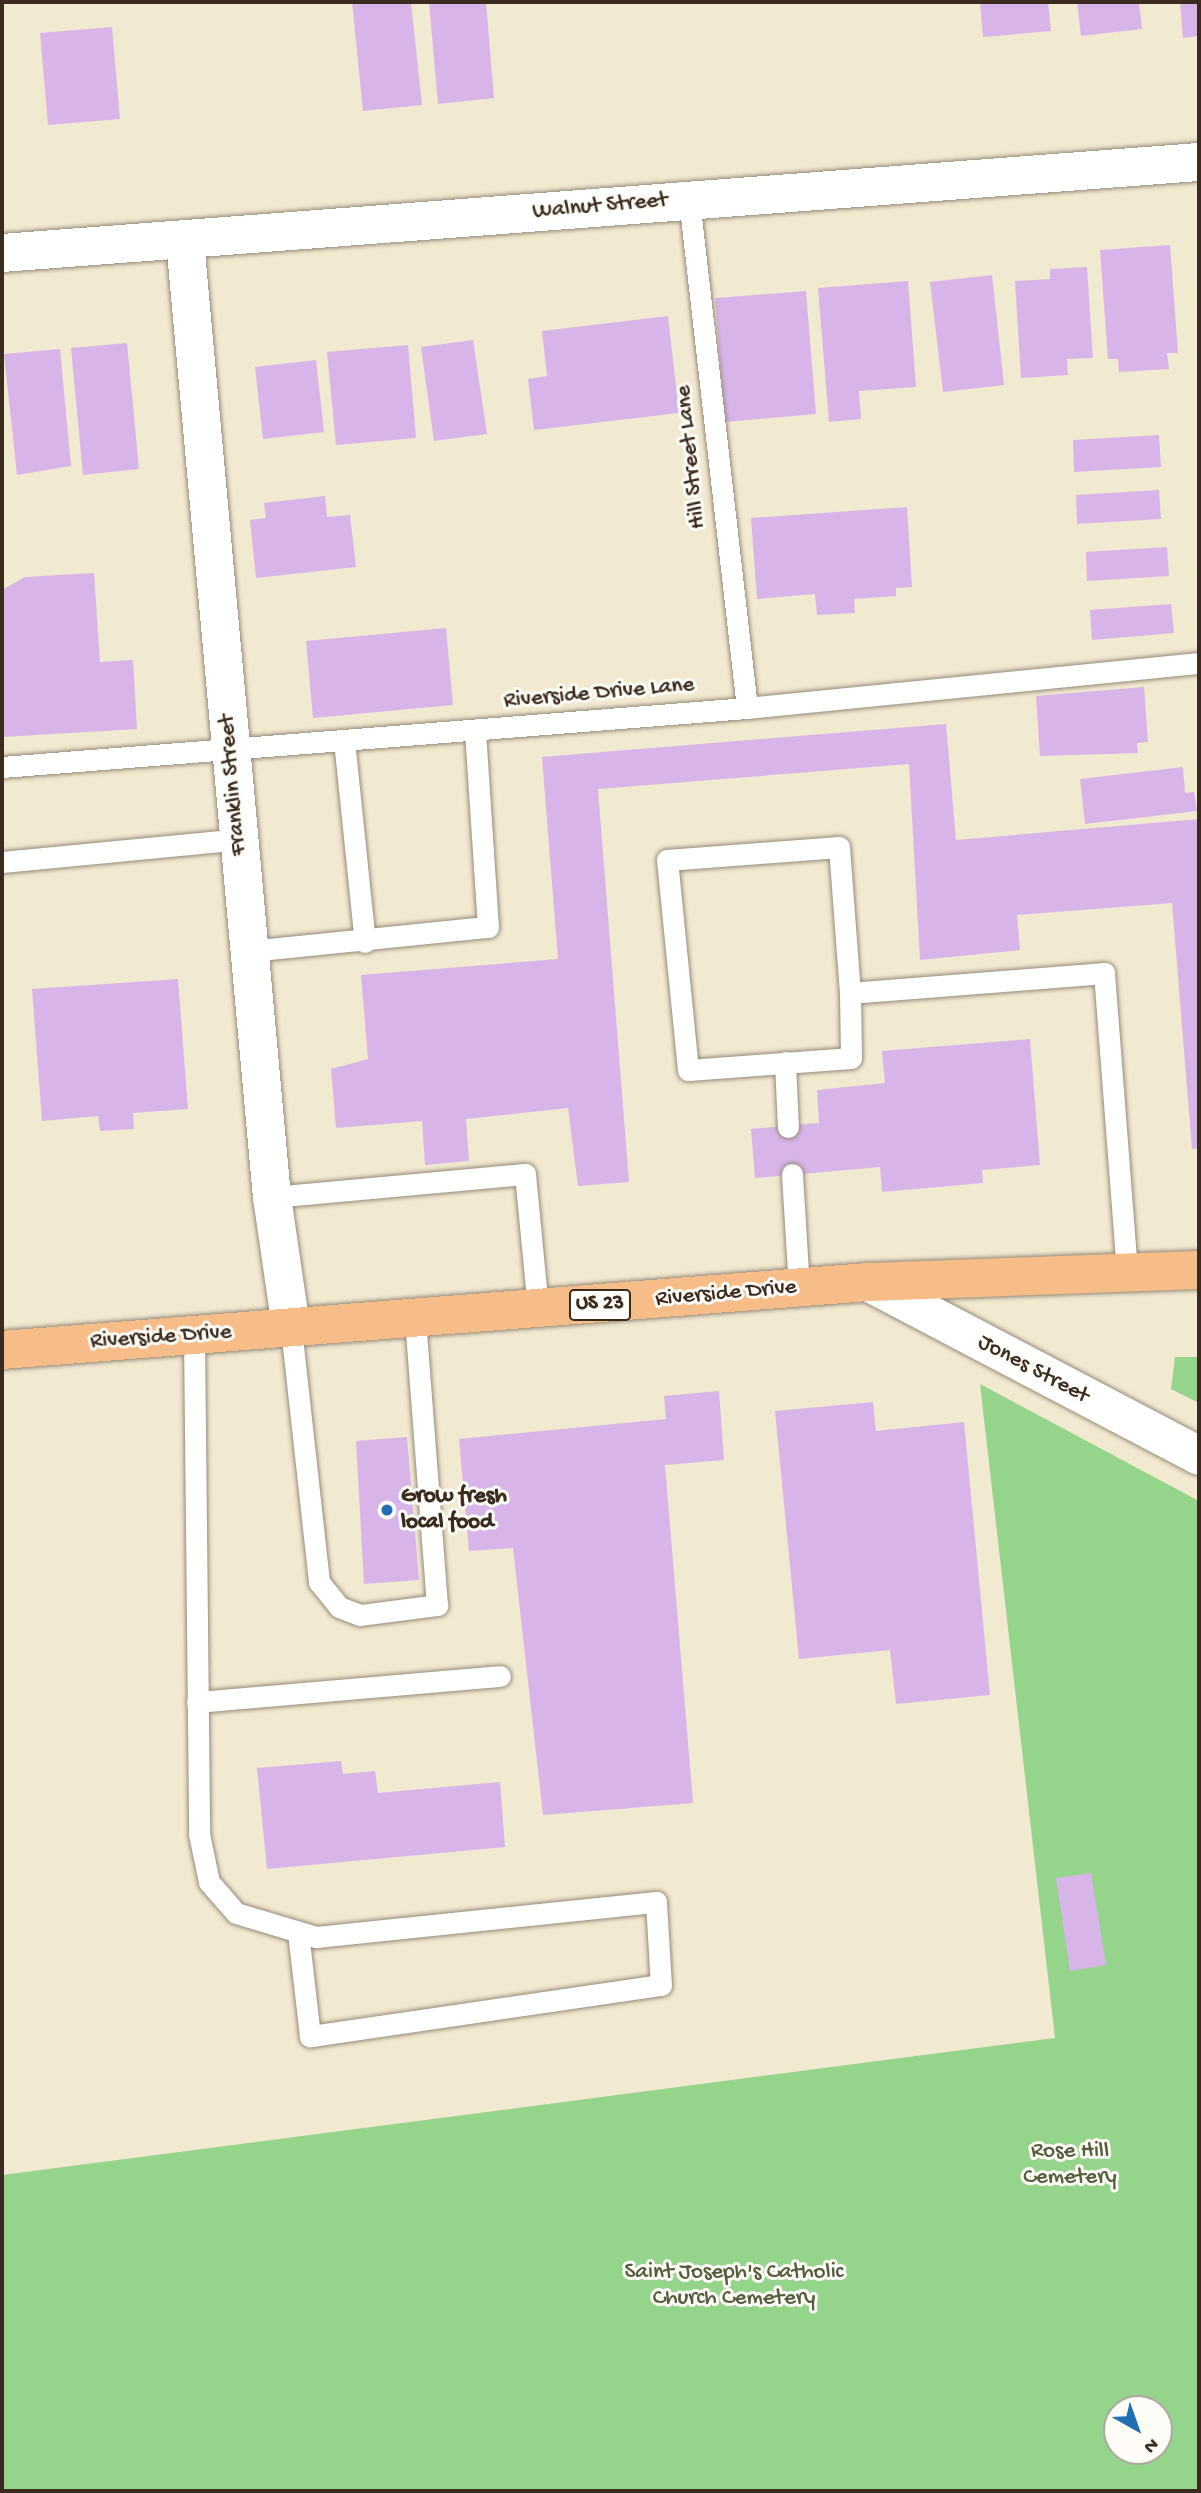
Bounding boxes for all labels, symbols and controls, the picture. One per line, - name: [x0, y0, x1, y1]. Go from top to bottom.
- street label: Walnut Street: [531, 187, 669, 227]
- street label: Hill Street Lane: [671, 384, 713, 530]
- street label: Riverside Drive Lane: [503, 672, 695, 716]
- street label: Franklin Street: [214, 713, 254, 857]
- street label: Riverside Drive: [654, 1274, 798, 1314]
- road number: US 23: [568, 1288, 632, 1322]
- street label: Riverside Drive: [89, 1319, 233, 1357]
- street label: Jones Street: [973, 1329, 1093, 1411]
- place label: Grow fresh local food: [401, 1483, 507, 1537]
- marker: Grow fresh local food: [379, 1502, 395, 1518]
- park label: Rose Hill Cemetery: [1023, 2138, 1117, 2192]
- park label: Saint Joseph's Catholic Church Cemetery: [625, 2259, 843, 2313]
- north arrow: [1103, 2395, 1173, 2465]
- text: N: [1138, 2432, 1163, 2458]

